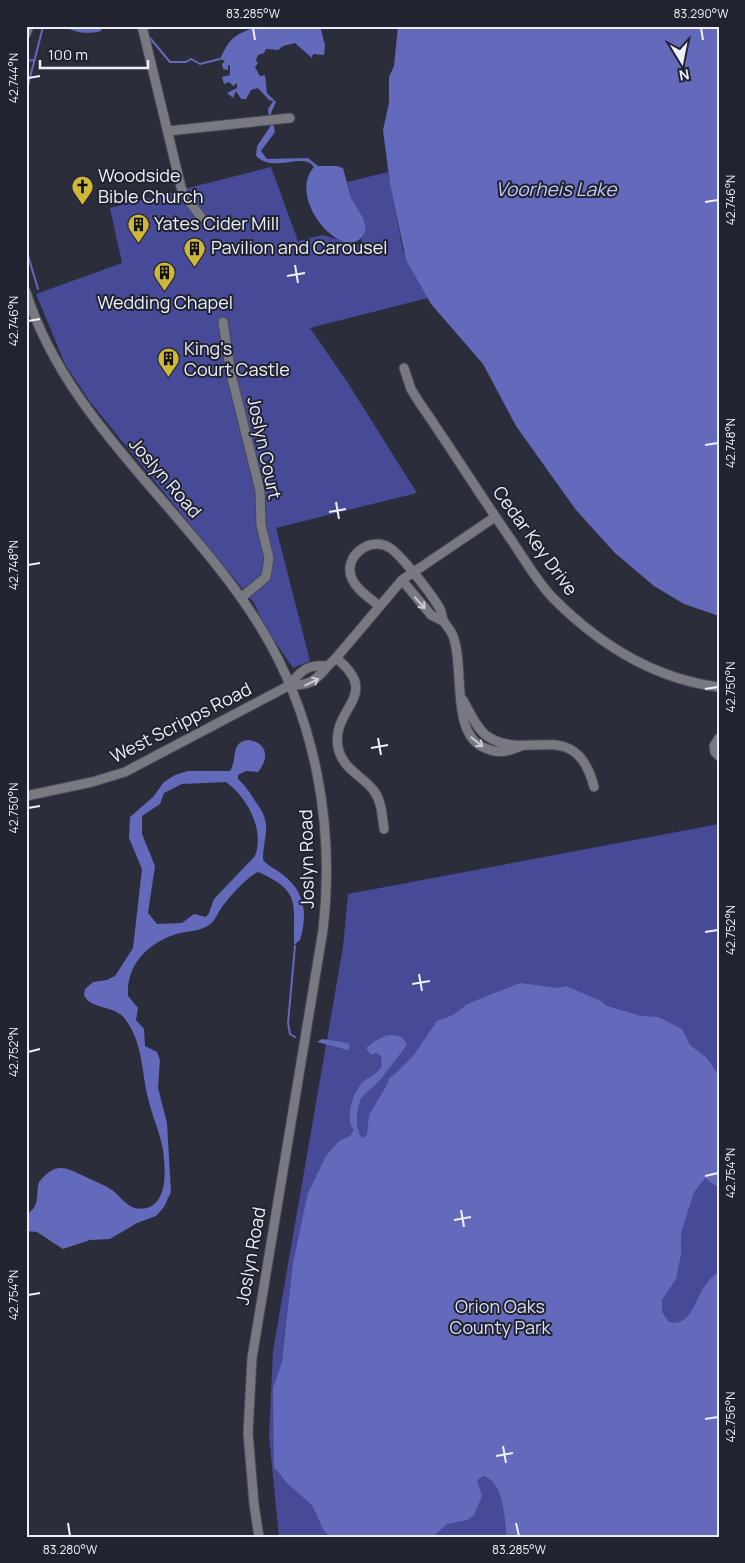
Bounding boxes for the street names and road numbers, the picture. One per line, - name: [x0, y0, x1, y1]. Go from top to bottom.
- street label: Joslyn Court: [242, 394, 288, 501]
- street label: Joslyn Road: [124, 432, 207, 523]
- street label: Cedar Key Drive: [488, 481, 584, 600]
- street label: West Scripps Road: [106, 676, 255, 768]
- street label: Joslyn Road: [293, 809, 319, 909]
- street label: Joslyn Road: [230, 1205, 270, 1307]

